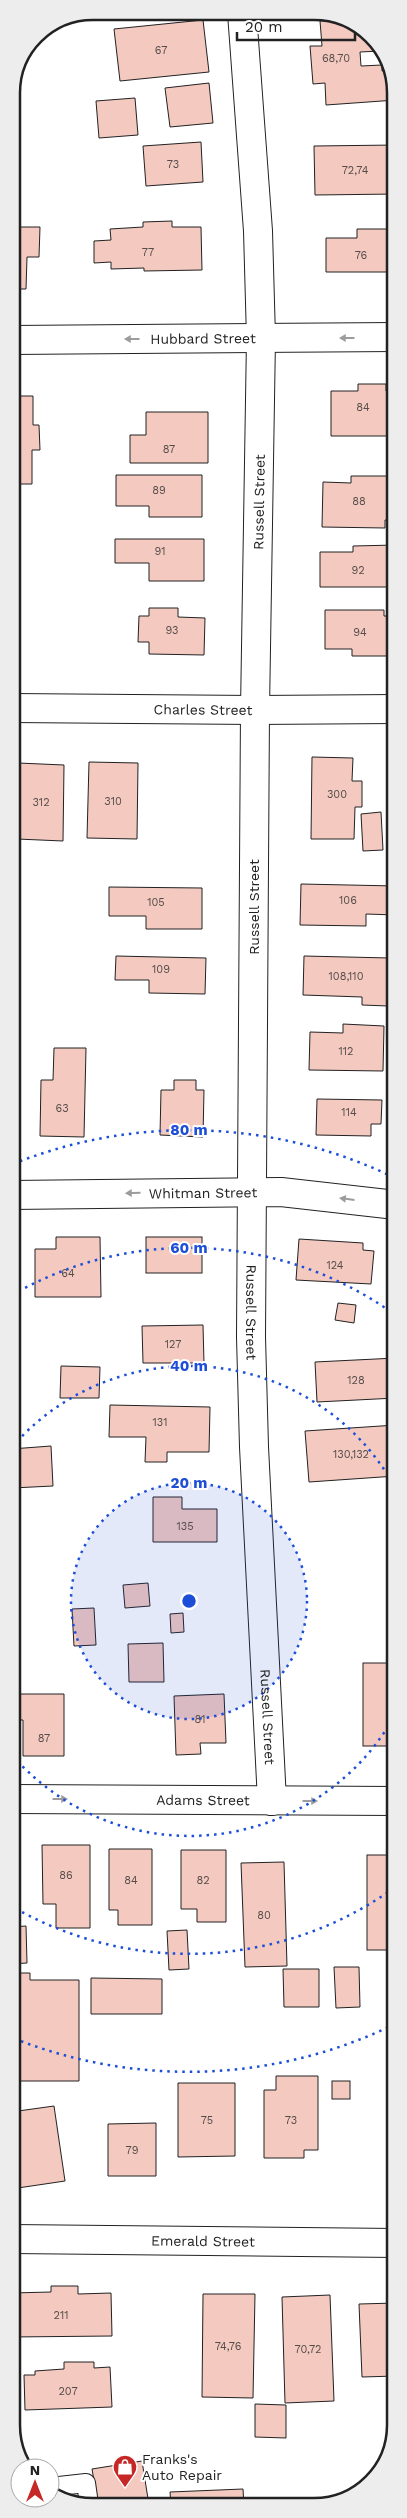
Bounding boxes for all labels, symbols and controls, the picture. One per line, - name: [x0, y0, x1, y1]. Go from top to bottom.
- scale bar: [237, 10, 354, 42]
- text: 20 m: [245, 18, 283, 36]
- house number: 67: [155, 44, 167, 57]
- house number: 68,70: [322, 52, 350, 65]
- house number: 73: [167, 158, 179, 171]
- house number: 72,74: [342, 164, 369, 177]
- house number: 77: [142, 246, 154, 259]
- house number: 76: [355, 249, 368, 262]
- street label: Hubbard Street: [150, 330, 256, 347]
- one-way arrow: [339, 334, 355, 342]
- one-way arrow: [124, 335, 140, 343]
- house number: 84: [356, 401, 370, 414]
- house number: 87: [163, 443, 175, 456]
- street label: Russell Street: [250, 454, 268, 550]
- house number: 89: [152, 484, 166, 497]
- house number: 88: [352, 495, 366, 508]
- house number: 91: [154, 545, 166, 558]
- house number: 92: [351, 564, 365, 577]
- house number: 93: [166, 624, 178, 637]
- house number: 94: [353, 626, 367, 639]
- street label: Charles Street: [154, 701, 253, 718]
- house number: 300: [327, 788, 347, 801]
- house number: 310: [104, 795, 122, 808]
- house number: 312: [32, 796, 50, 809]
- street label: Russell Street: [246, 859, 262, 955]
- house number: 106: [339, 894, 357, 907]
- house number: 105: [147, 896, 165, 909]
- house number: 109: [152, 963, 170, 976]
- house number: 108,110: [329, 970, 364, 983]
- house number: 112: [339, 1045, 354, 1058]
- house number: 63: [55, 1102, 69, 1115]
- house number: 114: [341, 1106, 357, 1119]
- text: 80 m: [170, 1121, 208, 1139]
- street label: Whitman Street: [149, 1184, 258, 1201]
- one-way arrow: [124, 1189, 140, 1197]
- one-way arrow: [339, 1195, 355, 1203]
- text: 60 m: [170, 1239, 208, 1257]
- house number: 124: [326, 1259, 344, 1272]
- street label: Russell Street: [243, 1264, 260, 1361]
- house number: 64: [61, 1267, 75, 1280]
- house number: 127: [165, 1338, 181, 1351]
- text: 40 m: [170, 1357, 208, 1375]
- house number: 128: [347, 1374, 365, 1387]
- house number: 131: [153, 1416, 168, 1429]
- house number: 130,132: [333, 1448, 369, 1461]
- text: 20 m: [170, 1474, 208, 1492]
- house number: 135: [176, 1520, 194, 1533]
- centre of rings: [180, 1592, 198, 1610]
- street label: Russell Street: [257, 1669, 278, 1765]
- house number: 81: [194, 1713, 206, 1726]
- house number: 87: [38, 1732, 50, 1745]
- street label: Adams Street: [156, 1792, 250, 1808]
- one-way arrow: [52, 1795, 68, 1803]
- one-way arrow: [302, 1797, 318, 1805]
- house number: 86: [59, 1869, 73, 1882]
- house number: 84: [124, 1874, 138, 1887]
- house number: 82: [196, 1874, 210, 1887]
- house number: 80: [257, 1909, 271, 1922]
- house number: 75: [201, 2114, 213, 2127]
- house number: 73: [285, 2114, 297, 2127]
- house number: 79: [126, 2144, 139, 2157]
- street label: Emerald Street: [151, 2232, 255, 2250]
- house number: 211: [54, 2309, 69, 2322]
- house number: 74,76: [215, 2340, 242, 2353]
- house number: 70,72: [294, 2343, 322, 2356]
- house number: 207: [58, 2385, 78, 2398]
- place label: Franks's Auto Repair: [142, 2451, 222, 2483]
- shop icon: Franks's Auto Repair: [112, 2454, 138, 2488]
- north arrow: [10, 2458, 60, 2508]
- text: N: [30, 2462, 40, 2478]

